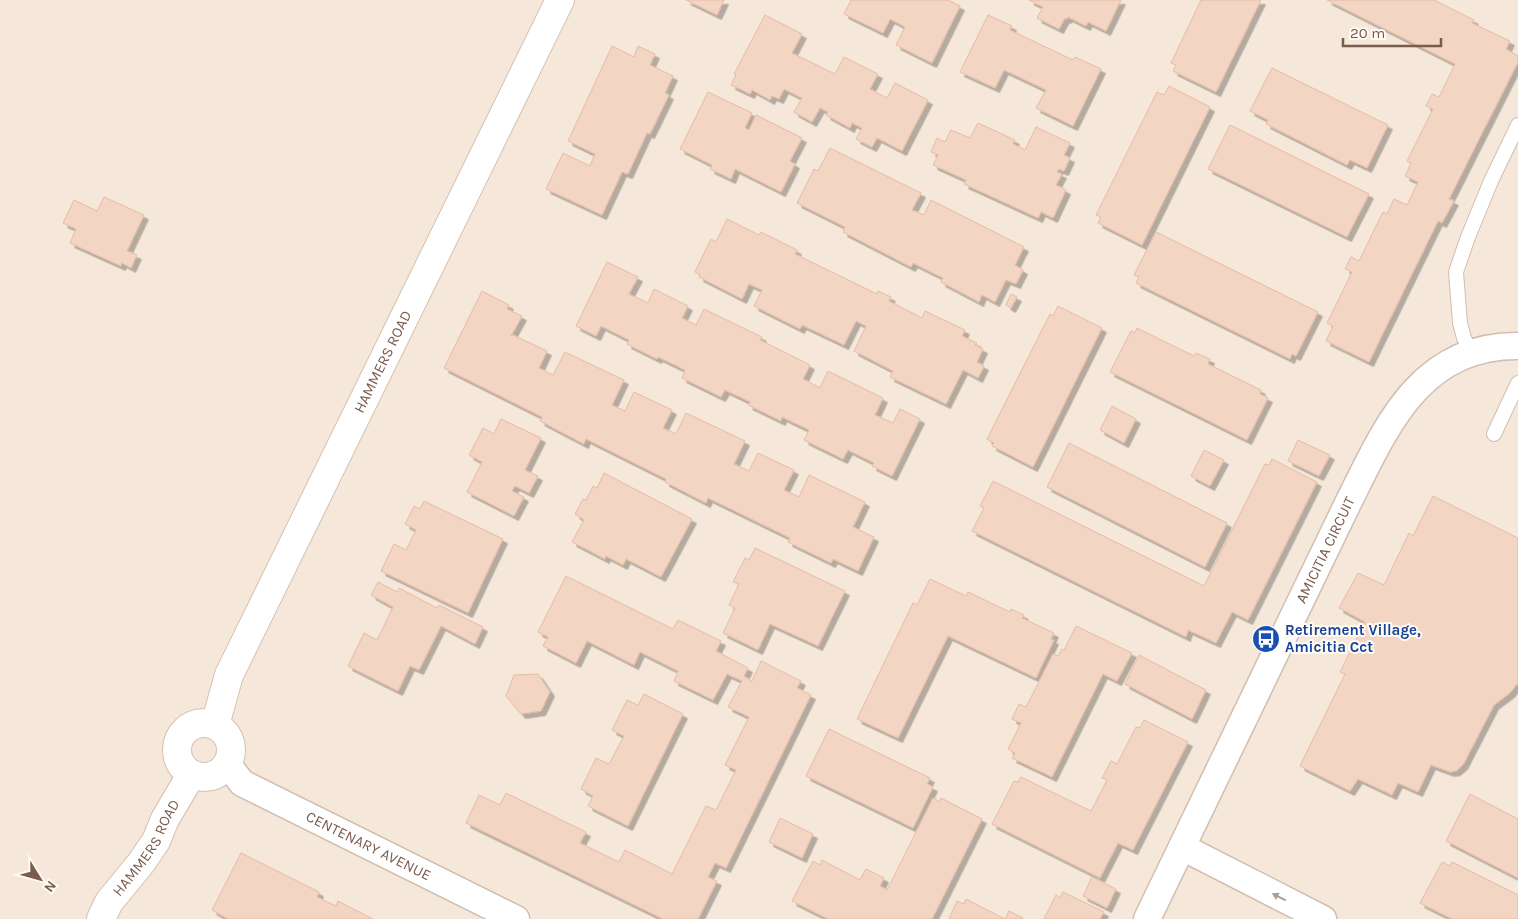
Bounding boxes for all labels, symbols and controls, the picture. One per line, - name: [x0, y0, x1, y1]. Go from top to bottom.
- scale bar: [1343, 15, 1440, 47]
- text: 20 m: [1350, 24, 1385, 42]
- street label: HAMMERS ROAD: [350, 307, 415, 416]
- street label: AMICITIA CIRCUIT: [1292, 493, 1359, 606]
- place label: Retirement Village, Amicitia Cct: [1285, 621, 1421, 656]
- bus stop icon: Retirement Village, Amicitia Cct: [1251, 624, 1281, 654]
- street label: HAMMERS ROAD: [109, 796, 184, 900]
- street label: CENTENARY AVENUE: [303, 807, 434, 884]
- north arrow: [15, 854, 65, 904]
- text: N: [40, 877, 60, 896]
- one-way arrow: [1272, 893, 1287, 901]

